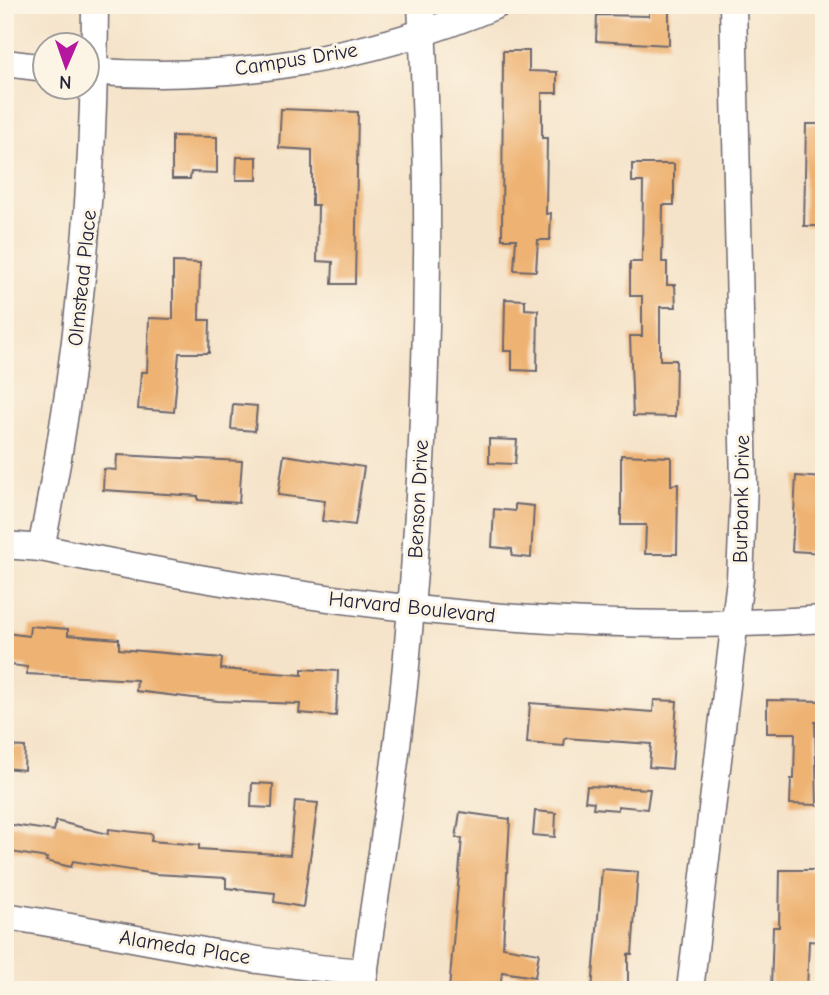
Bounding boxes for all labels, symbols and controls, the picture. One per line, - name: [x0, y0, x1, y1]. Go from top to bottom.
- north arrow: [32, 32, 102, 102]
- street label: Campus Drive: [233, 37, 359, 81]
- text: N: [59, 71, 72, 93]
- street label: Olmstead Place: [63, 209, 101, 347]
- street label: Burbank Drive: [728, 435, 754, 563]
- street label: Benson Drive: [403, 439, 433, 559]
- street label: Harvard Boulevard: [327, 586, 497, 628]
- street label: Alameda Place: [118, 925, 252, 969]

